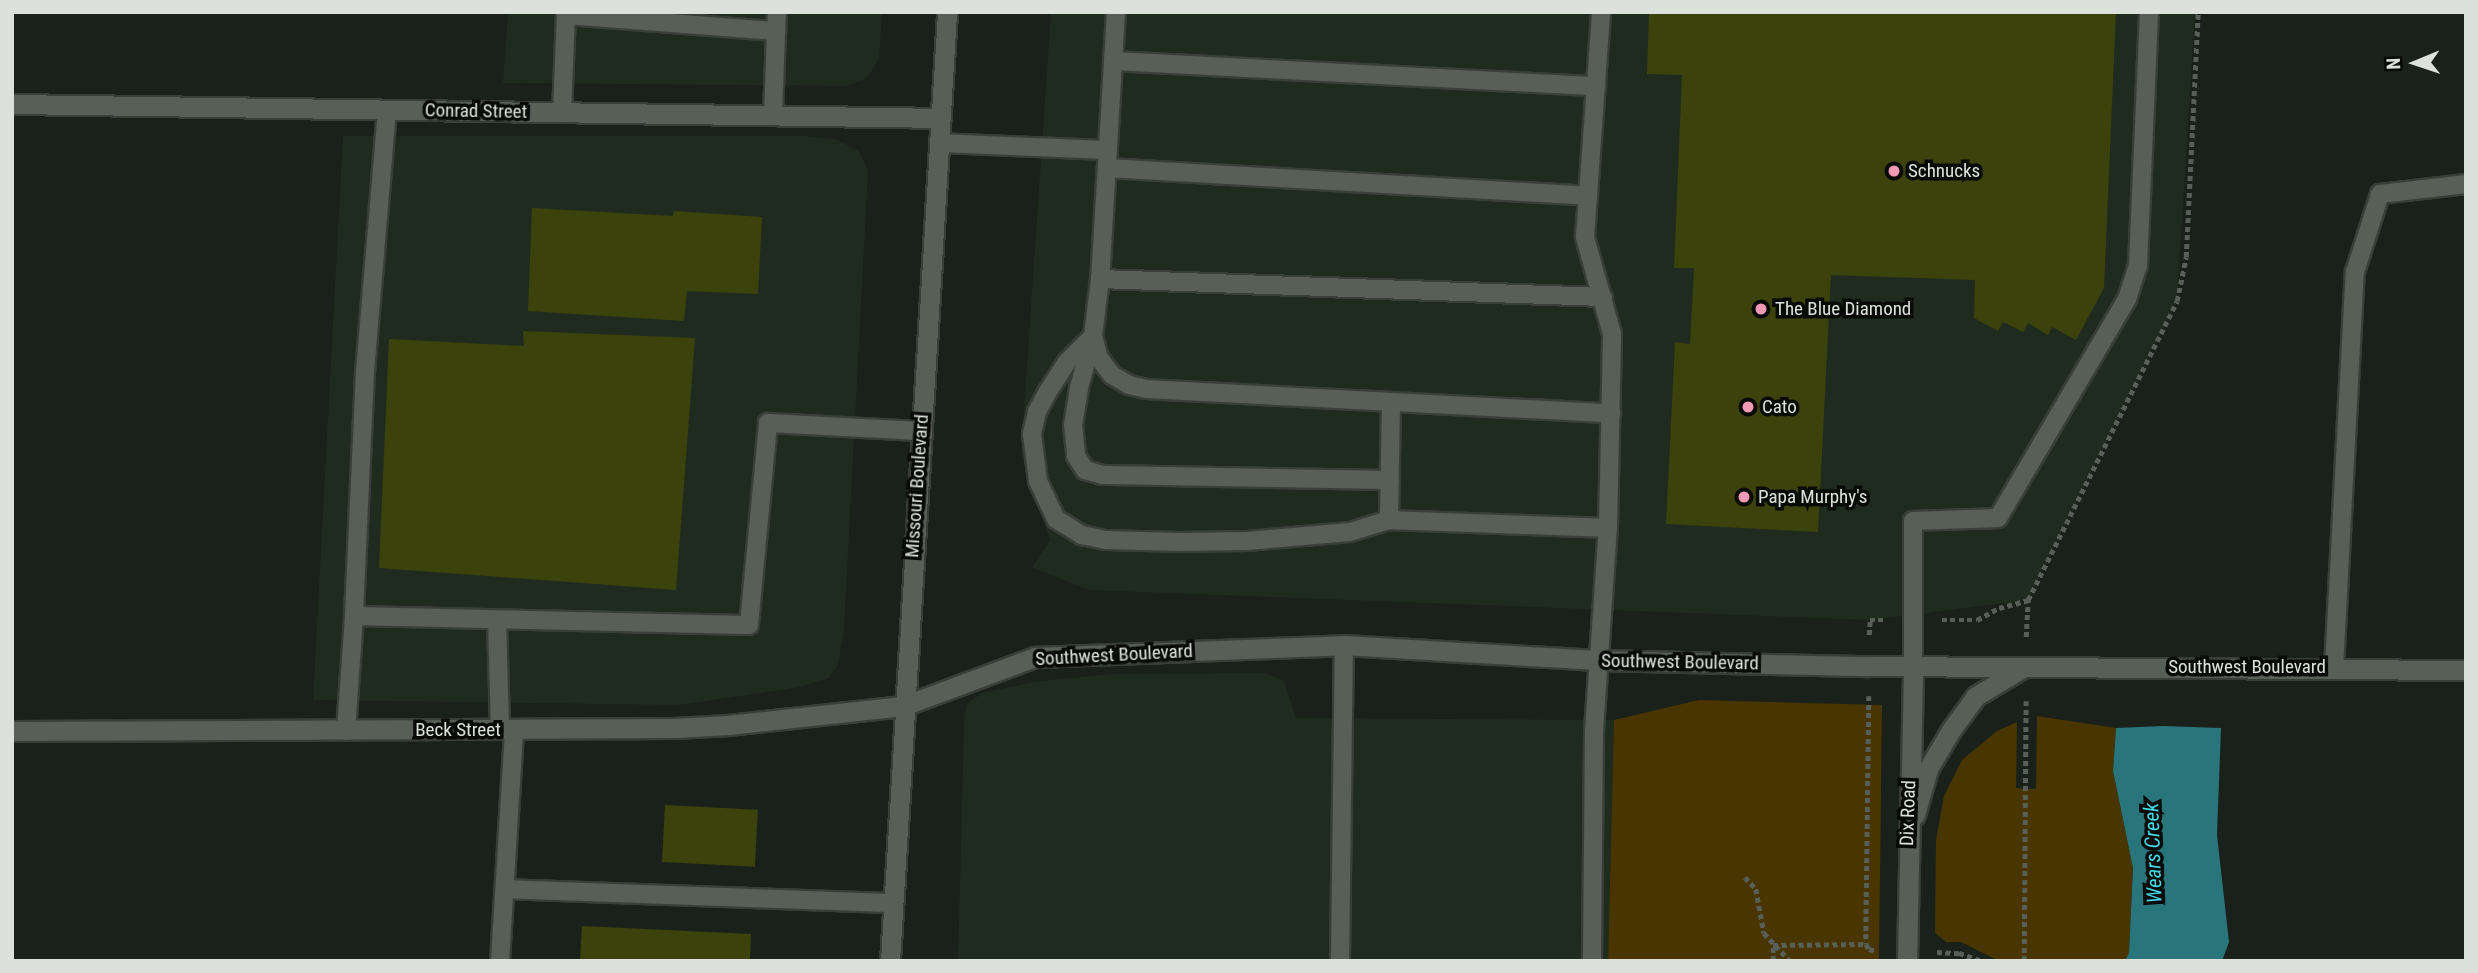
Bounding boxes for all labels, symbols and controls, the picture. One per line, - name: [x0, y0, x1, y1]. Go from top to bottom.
- north arrow: [2380, 28, 2450, 98]
- text: N: [2382, 58, 2405, 70]
- street label: Conrad Street: [425, 99, 527, 123]
- place label: Schnucks: [1908, 160, 1980, 182]
- marker: Schnucks: [1886, 163, 1902, 179]
- place label: The Blue Diamond: [1775, 298, 1911, 320]
- marker: The Blue Diamond: [1753, 301, 1769, 317]
- place label: Cato: [1762, 396, 1797, 418]
- marker: Cato: [1740, 399, 1756, 415]
- street label: Missouri Boulevard: [901, 414, 933, 558]
- place label: Papa Murphy's: [1758, 486, 1868, 508]
- marker: Papa Murphy's: [1736, 489, 1752, 505]
- street label: Southwest Boulevard: [1035, 639, 1193, 671]
- street label: Southwest Boulevard: [1601, 649, 1759, 675]
- street label: Southwest Boulevard: [2168, 656, 2326, 678]
- street label: Beck Street: [415, 719, 501, 741]
- street label: Dix Road: [1895, 780, 1921, 846]
- water label: Wears Creek: [2139, 802, 2167, 904]

